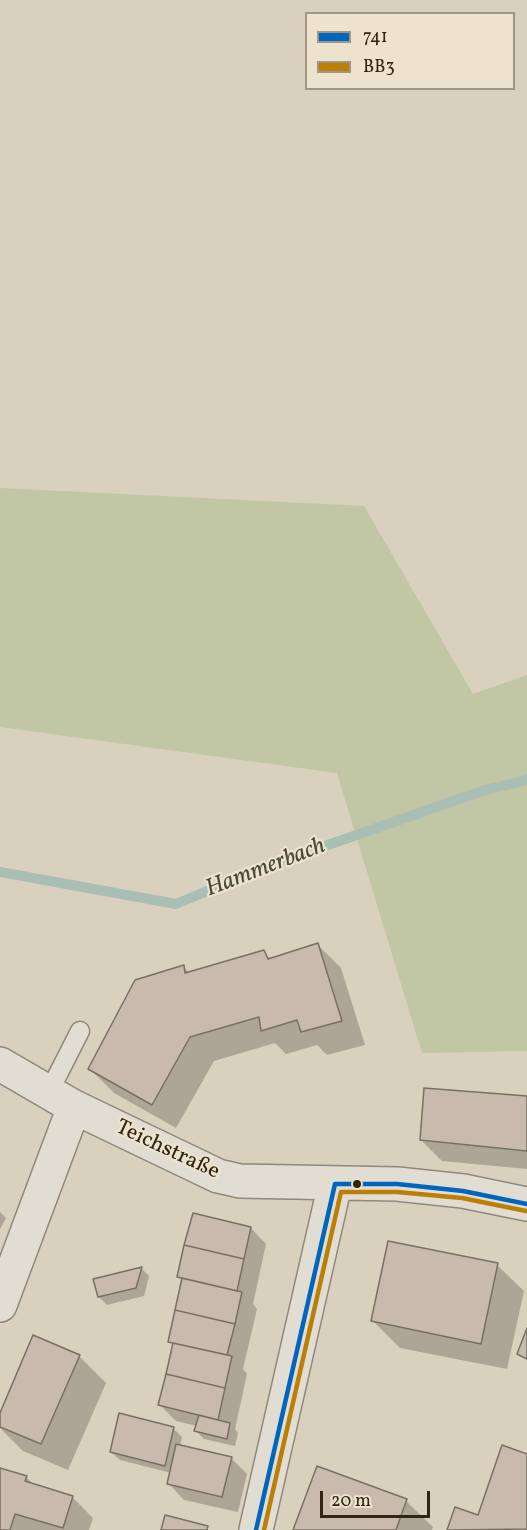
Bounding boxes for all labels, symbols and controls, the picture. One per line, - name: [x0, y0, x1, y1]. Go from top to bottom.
- legend: [305, 12, 515, 90]
- text: 741: [363, 25, 388, 50]
- text: BB3: [363, 55, 395, 80]
- water label: Hammerbach: [202, 833, 330, 905]
- street label: Teichstraße: [111, 1115, 223, 1187]
- unlabelled marker: [351, 1178, 363, 1190]
- scale bar: [323, 1479, 432, 1517]
- text: 20 m: [331, 1489, 371, 1514]

